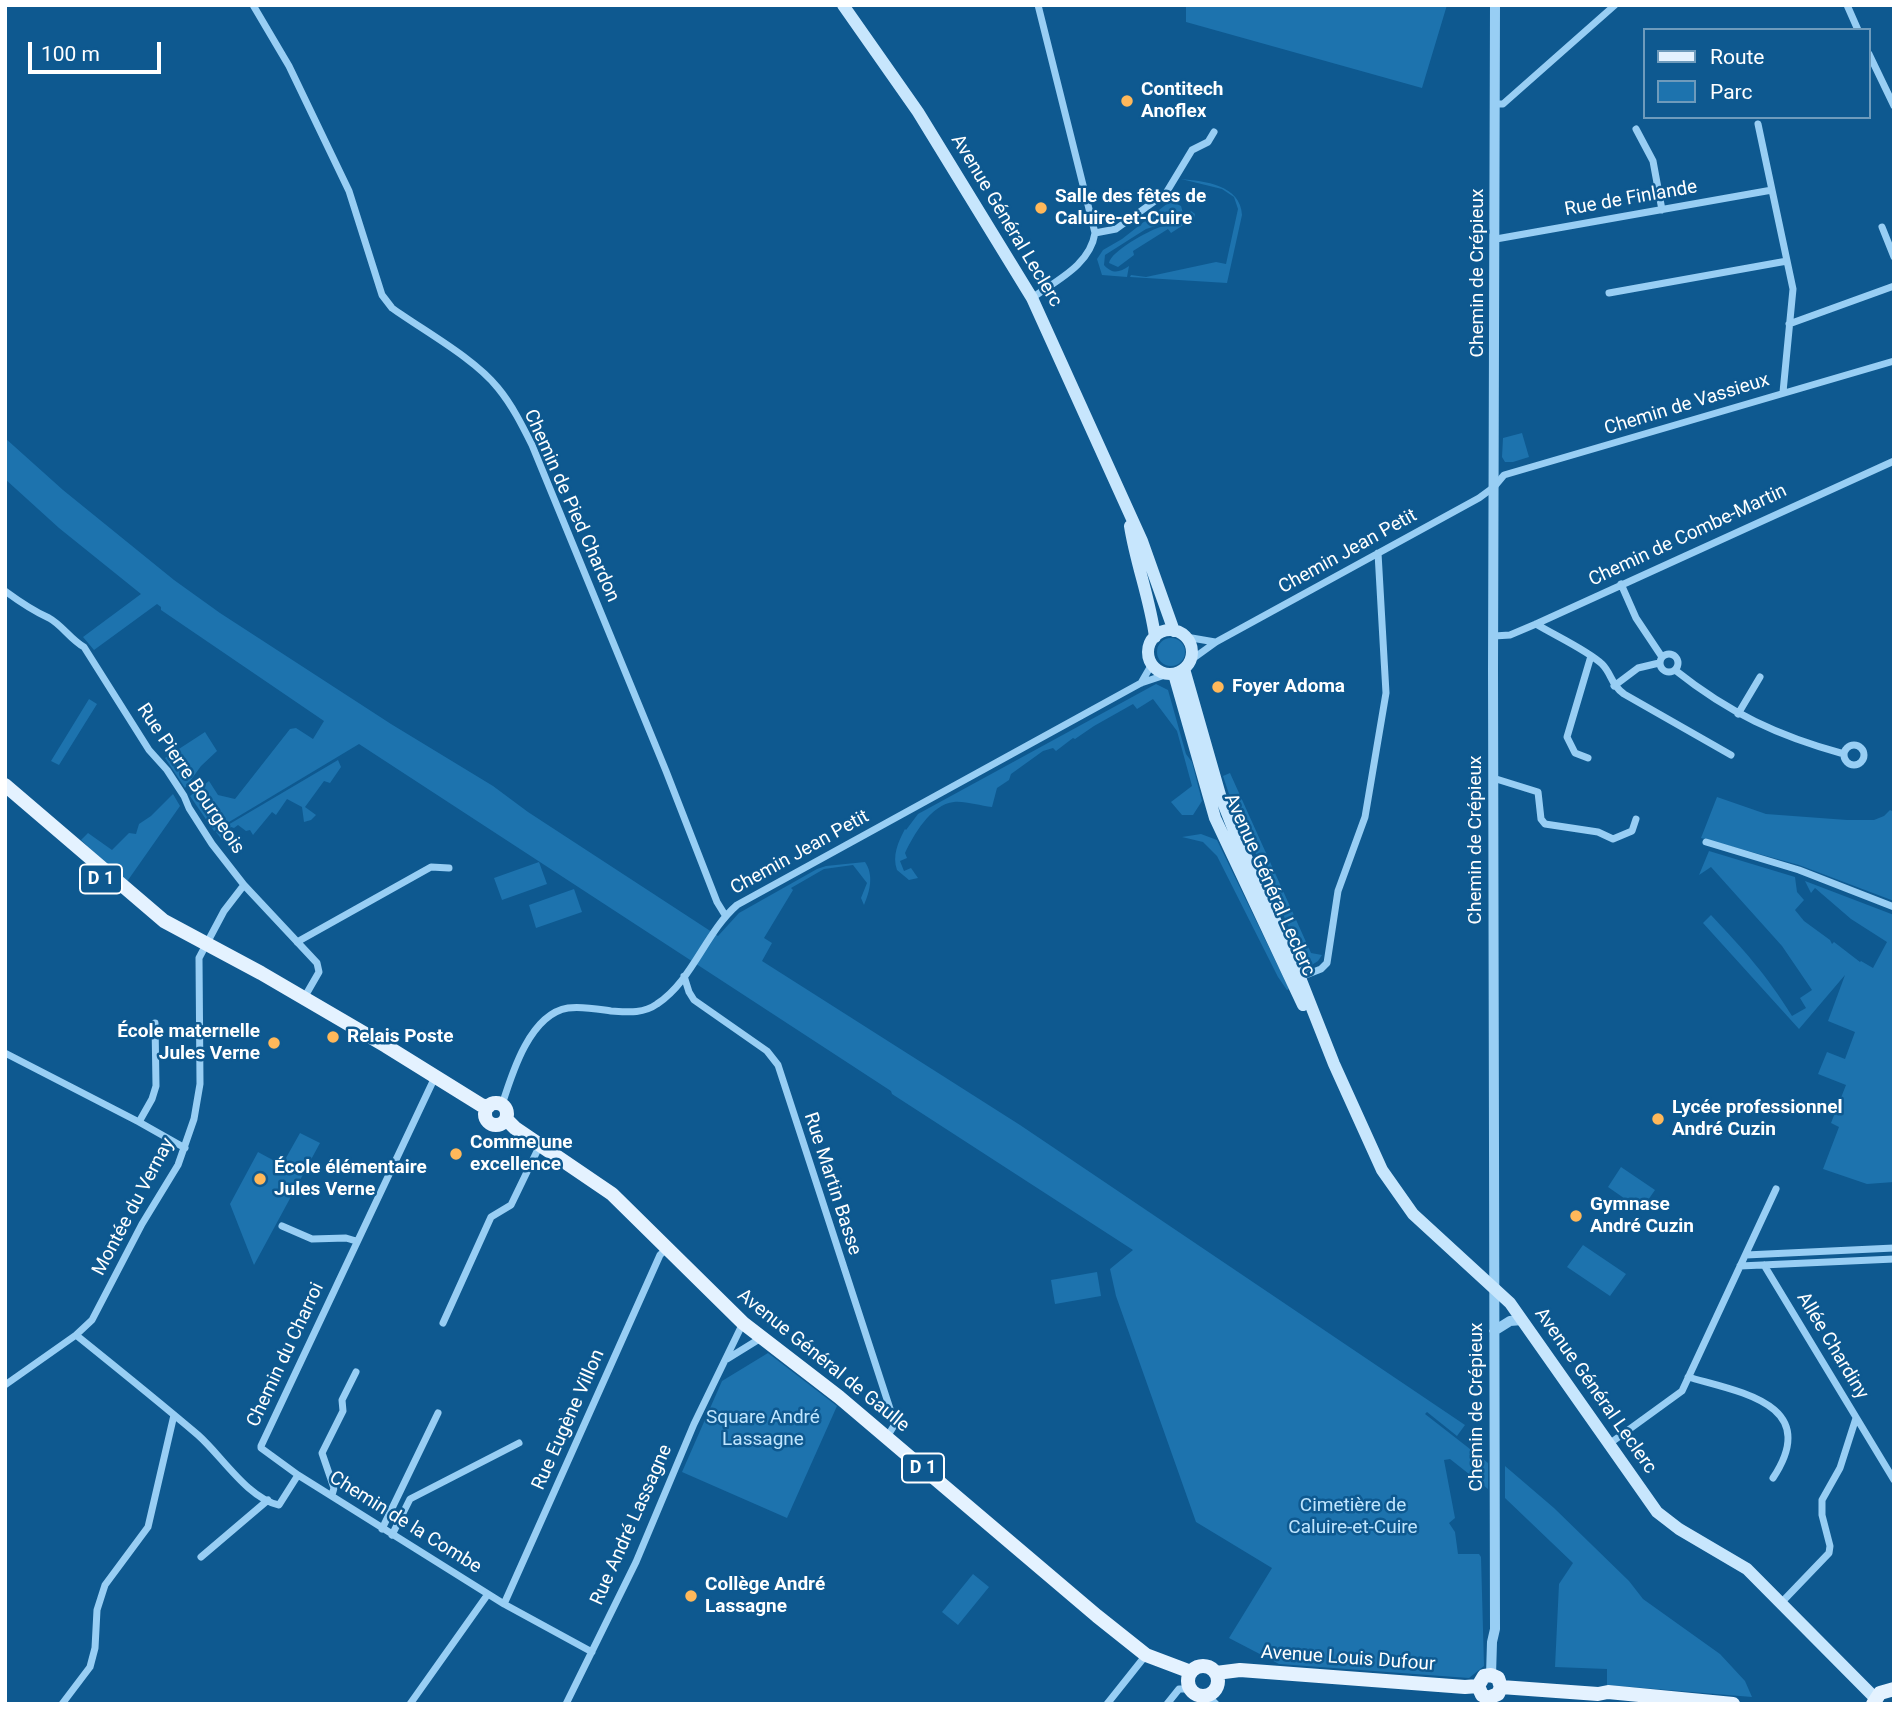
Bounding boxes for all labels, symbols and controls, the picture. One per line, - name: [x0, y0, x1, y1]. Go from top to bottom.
- scale bar: [32, 28, 164, 72]
- legend: [1644, 28, 1871, 119]
- text: 100 m: [41, 42, 100, 66]
- text: Route: [1710, 45, 1765, 69]
- place label: Contitech Anoflex: [1141, 79, 1223, 123]
- text: Parc: [1710, 80, 1752, 104]
- marker: Contitech Anoflex: [1119, 93, 1135, 109]
- street label: Avenue Général Leclerc: [945, 131, 1067, 311]
- street label: Rue de Finlande: [1563, 176, 1699, 222]
- place label: Salle des fêtes de Caluire-et-Cuire: [1055, 186, 1206, 230]
- street label: Chemin de Crépieux: [1467, 189, 1489, 357]
- marker: Salle des fêtes de Caluire-et-Cuire: [1033, 200, 1049, 216]
- street label: Chemin de Vassieux: [1602, 369, 1772, 441]
- street label: Chemin de Pied Chardon: [518, 406, 624, 606]
- street label: Chemin de Combe-Martin: [1585, 480, 1791, 592]
- street label: Chemin Jean Petit: [1275, 505, 1421, 599]
- place label: Foyer Adoma: [1232, 676, 1345, 698]
- marker: Foyer Adoma: [1210, 679, 1226, 695]
- street label: Rue Pierre Bourgeois: [131, 699, 249, 859]
- street label: Chemin de Crépieux: [1465, 756, 1487, 924]
- street label: Avenue Général Leclerc: [1218, 790, 1320, 980]
- street label: Chemin Jean Petit: [727, 806, 873, 900]
- road number: D 1: [80, 864, 122, 894]
- place label: École maternelle Jules Verne: [117, 1021, 260, 1065]
- place label: Relais Poste: [347, 1026, 453, 1048]
- marker: Relais Poste: [325, 1029, 341, 1045]
- marker: École maternelle Jules Verne: [266, 1035, 282, 1051]
- place label: Lycée professionnel André Cuzin: [1672, 1097, 1842, 1141]
- street label: Rue Martin Basse: [798, 1110, 866, 1258]
- marker: Lycée professionnel André Cuzin: [1650, 1111, 1666, 1127]
- place label: Comme une excellence: [470, 1132, 573, 1176]
- street label: Montée du Vernay: [88, 1134, 180, 1280]
- marker: Comme une excellence: [448, 1146, 464, 1162]
- place label: École élémentaire Jules Verne: [274, 1157, 427, 1201]
- marker: École élémentaire Jules Verne: [252, 1171, 268, 1187]
- place label: Gymnase André Cuzin: [1590, 1194, 1694, 1238]
- marker: Gymnase André Cuzin: [1568, 1208, 1584, 1224]
- street label: Chemin du Charroi: [243, 1279, 329, 1431]
- street label: Avenue Général de Gaulle: [732, 1285, 914, 1437]
- street label: Allée Chardiny: [1791, 1288, 1873, 1404]
- street label: Avenue Général Leclerc: [1529, 1304, 1661, 1478]
- street label: Chemin de Crépieux: [1466, 1323, 1488, 1491]
- street label: Rue Eugène Villon: [528, 1346, 610, 1494]
- park label: Square André Lassagne: [706, 1407, 820, 1451]
- street label: Rue André Lassagne: [586, 1441, 678, 1609]
- road number: D 1: [902, 1454, 944, 1483]
- street label: Chemin de la Combe: [325, 1467, 485, 1579]
- park label: Cimetière de Caluire-et-Cuire: [1288, 1495, 1418, 1539]
- place label: Collège André Lassagne: [705, 1574, 825, 1618]
- marker: Collège André Lassagne: [683, 1588, 699, 1604]
- street label: Avenue Louis Dufour: [1260, 1642, 1436, 1676]

